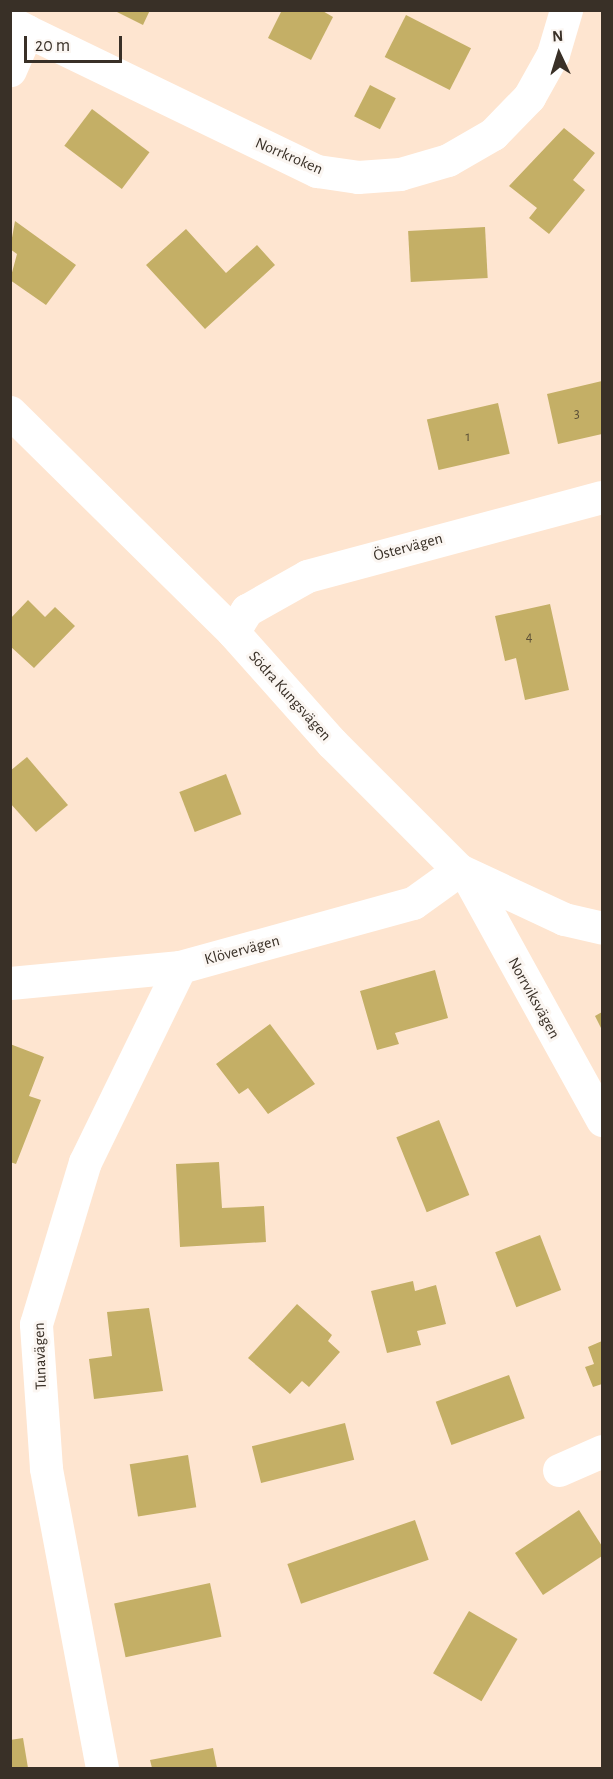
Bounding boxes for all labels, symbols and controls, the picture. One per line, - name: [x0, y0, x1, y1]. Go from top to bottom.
- scale bar: [27, 24, 124, 62]
- north arrow: [529, 24, 589, 84]
- text: N: [552, 28, 564, 44]
- text: 20 m: [35, 37, 70, 55]
- street label: Norrkroken: [252, 133, 326, 179]
- house number: 3: [574, 406, 580, 422]
- house number: 1: [466, 429, 470, 445]
- street label: Östervägen: [371, 529, 445, 565]
- house number: 4: [526, 629, 532, 645]
- street label: Södra Kungsvägen: [245, 647, 335, 745]
- street label: Klövervägen: [202, 931, 282, 969]
- street label: Norrviksvägen: [504, 954, 564, 1042]
- street label: Tunavägen: [29, 1322, 51, 1390]

